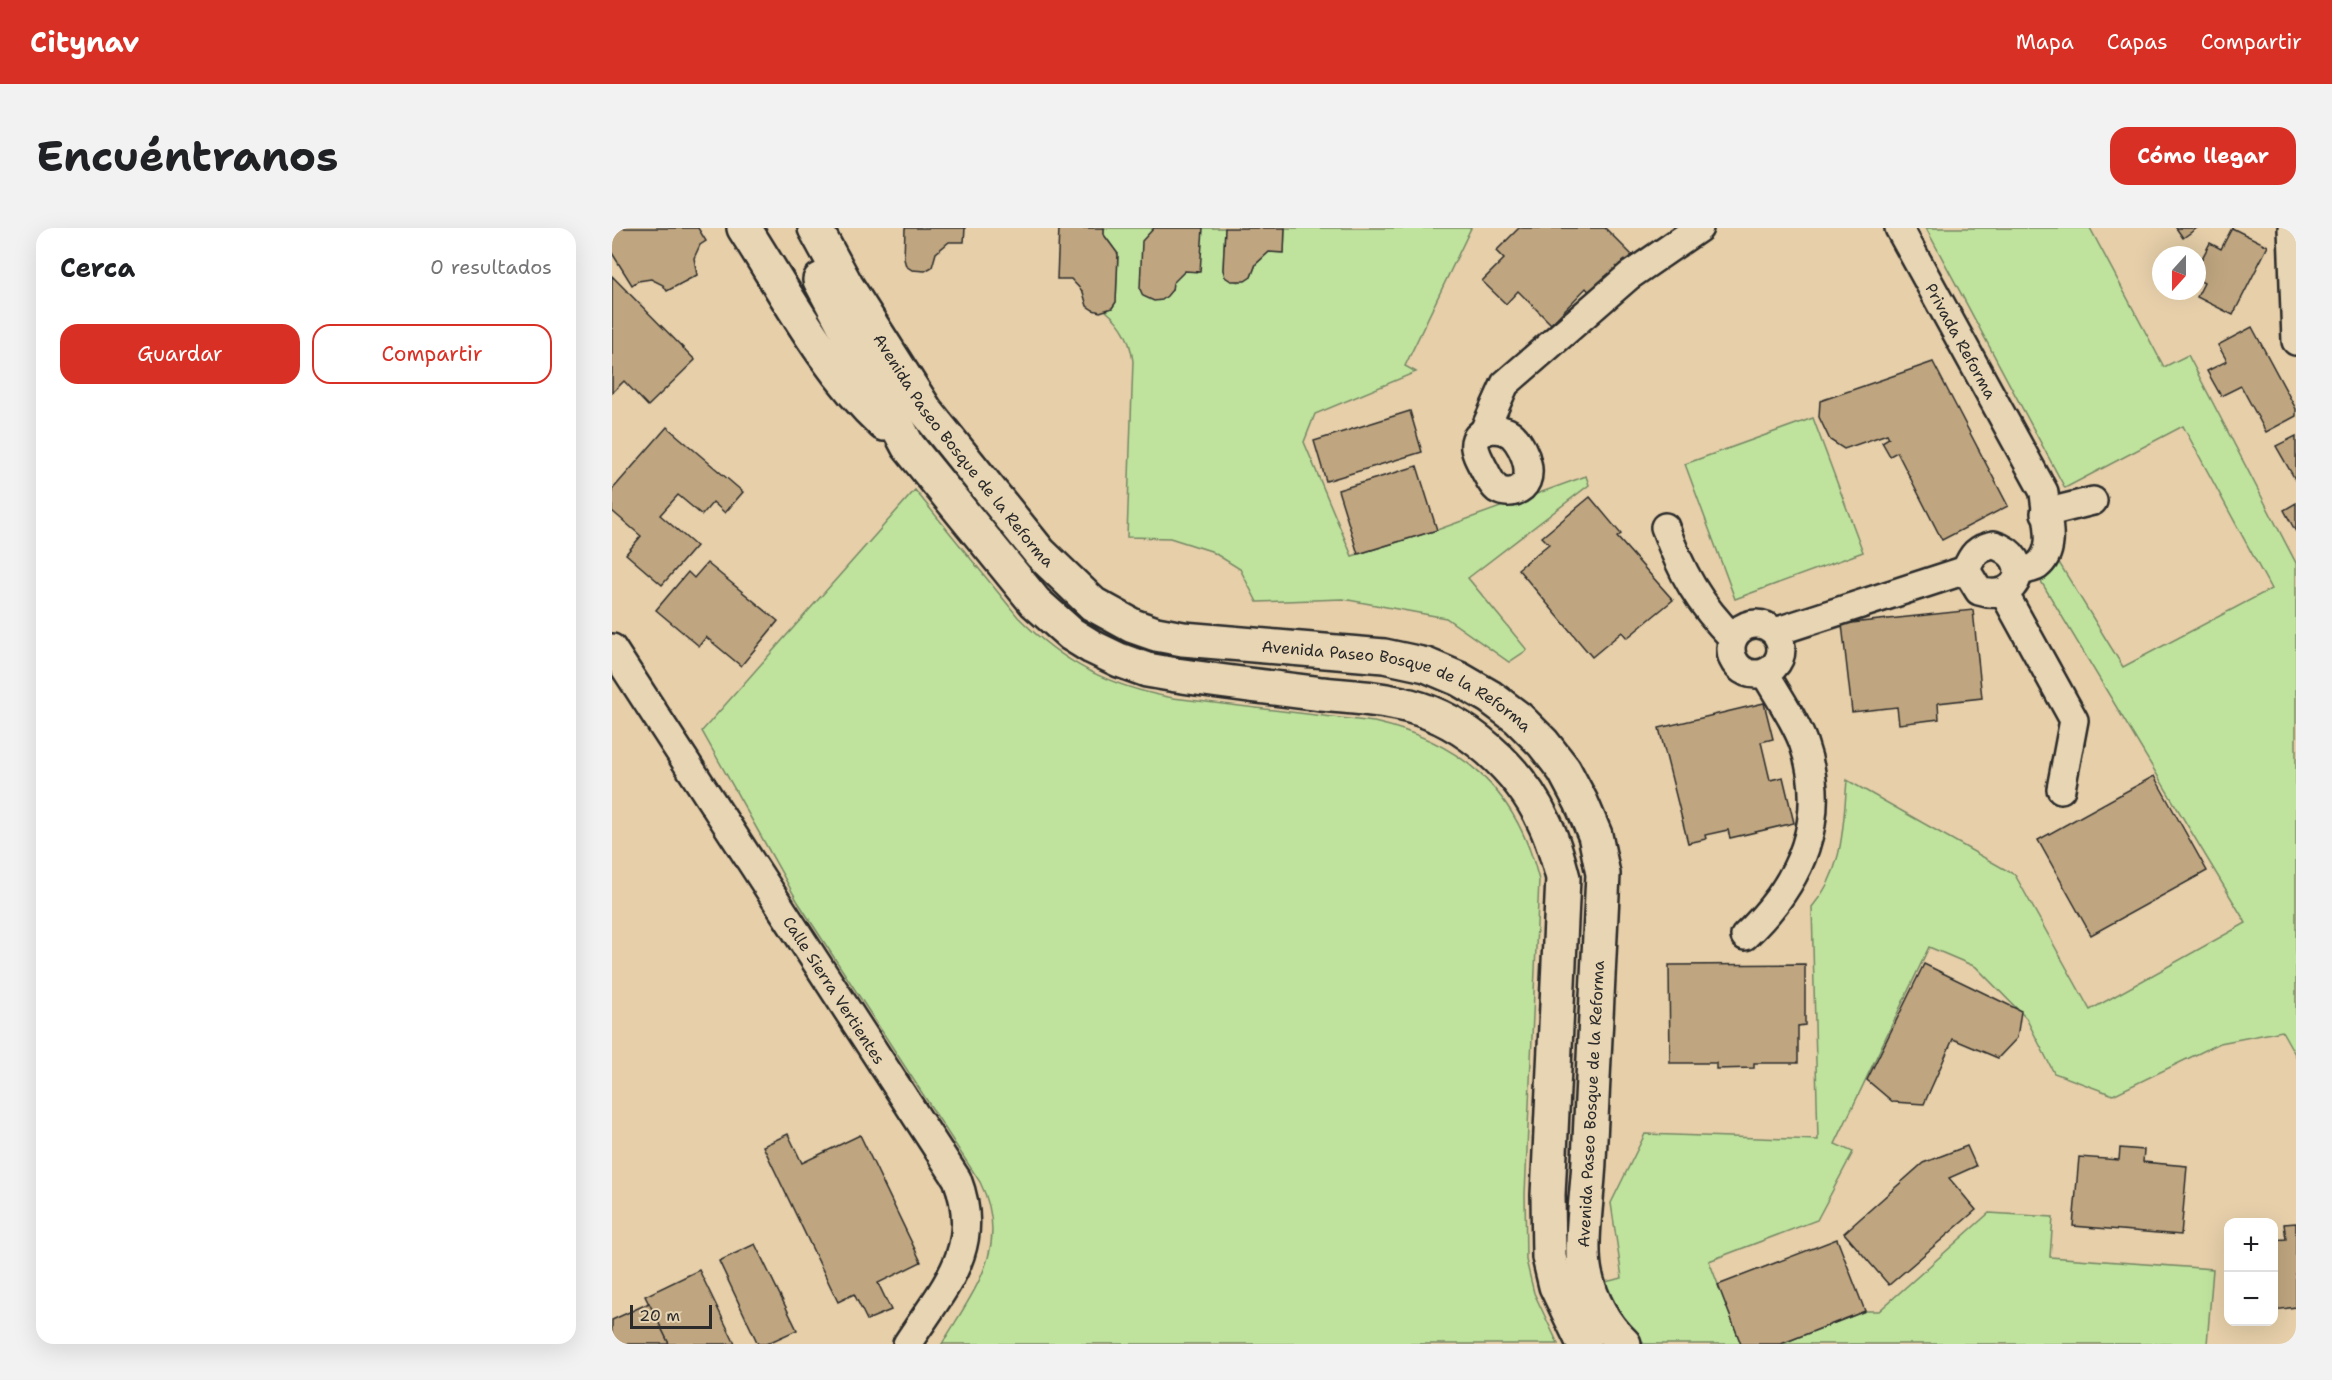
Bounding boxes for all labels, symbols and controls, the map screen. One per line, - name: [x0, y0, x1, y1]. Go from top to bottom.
- text: Citynav: [30, 23, 139, 61]
- text: Mapa: [2016, 28, 2074, 56]
- text: Capas: [2107, 28, 2168, 56]
- text: Compartir: [2201, 28, 2302, 56]
- button: Cómo llegar: [2110, 127, 2296, 185]
- text: Encuéntranos: [36, 128, 338, 184]
- north arrow: [2152, 246, 2206, 300]
- text: Cerca: [60, 250, 135, 285]
- text: 0 resultados: [430, 254, 552, 280]
- street label: Privada Reforma: [1921, 279, 2001, 403]
- button: Guardar: [60, 324, 300, 384]
- button: Compartir: [312, 324, 552, 384]
- street label: Avenida Paseo Bosque de la Reforma: [869, 329, 1059, 571]
- street label: Avenida Paseo Bosque de la Reforma: [1261, 635, 1536, 736]
- street label: Calle Sierra Vertientes: [778, 912, 890, 1068]
- street label: Avenida Paseo Bosque de la Reforma: [1573, 960, 1609, 1248]
- map controls: [2224, 1218, 2278, 1326]
- button: +: [2224, 1218, 2278, 1272]
- button: −: [2224, 1272, 2278, 1326]
- scale bar: [630, 1302, 712, 1330]
- text: 20 m: [639, 1305, 680, 1326]

